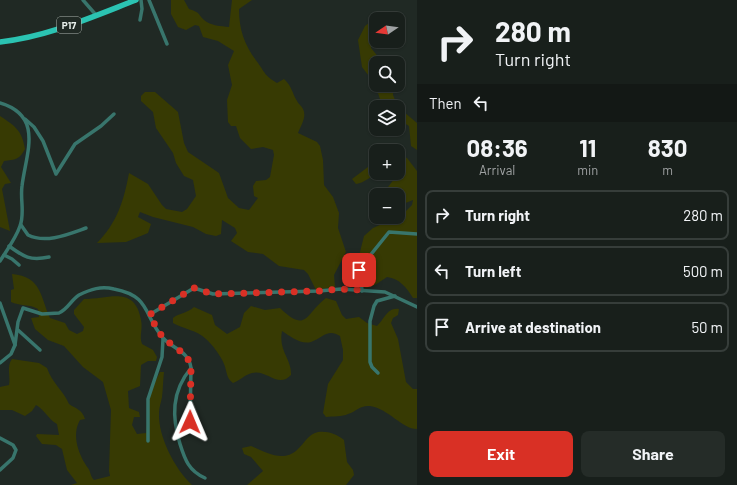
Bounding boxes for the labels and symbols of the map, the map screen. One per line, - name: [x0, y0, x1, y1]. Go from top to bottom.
- north arrow: [369, 12, 405, 48]
- road number: P17: [57, 17, 81, 33]
- pin: [342, 253, 376, 287]
- position arrow: [169, 401, 211, 443]

